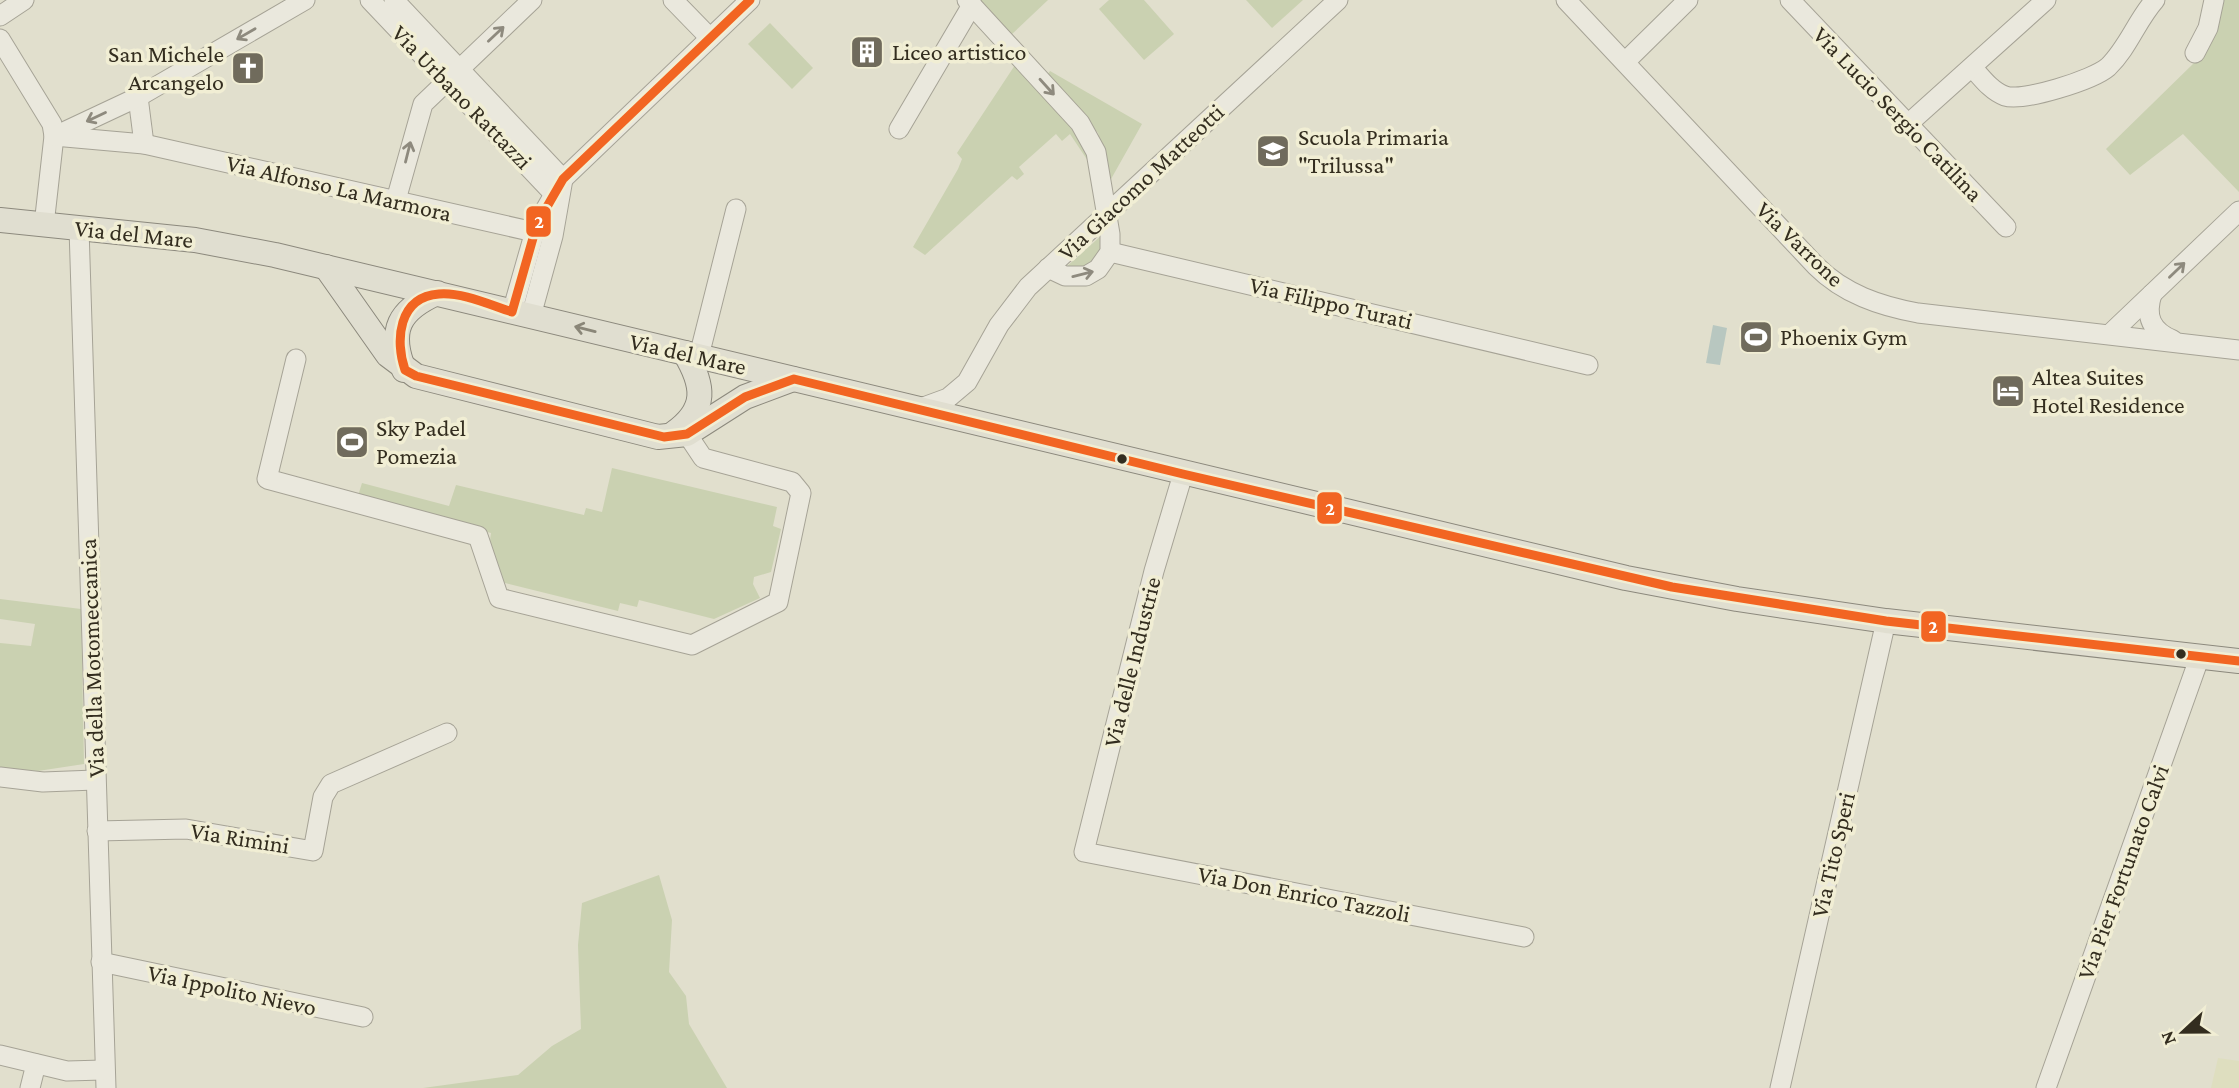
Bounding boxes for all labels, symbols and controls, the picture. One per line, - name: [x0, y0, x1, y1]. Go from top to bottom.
- street label: Via Urbano Rattazzi: [387, 19, 538, 174]
- street label: Via Lucio Sergio Catilina: [1808, 21, 1989, 207]
- one-way arrow: [487, 26, 504, 43]
- one-way arrow: [236, 28, 257, 41]
- building icon: Liceo artistico: [848, 33, 886, 71]
- place label: Liceo artistico: [892, 38, 1026, 65]
- place label: San Michele Arcangelo: [108, 40, 224, 95]
- church icon: San Michele Arcangelo: [229, 49, 267, 87]
- one-way arrow: [1038, 77, 1054, 95]
- street label: Via Giacomo Matteotti: [1052, 98, 1229, 265]
- one-way arrow: [86, 110, 107, 124]
- place label: Scuola Primaria "Trilussa": [1298, 123, 1449, 178]
- school or university icon: Scuola Primaria "Trilussa": [1254, 132, 1292, 170]
- one-way arrow: [402, 141, 415, 163]
- street label: Via Alfonso La Marmora: [224, 148, 454, 227]
- street label: Via Varrone: [1751, 195, 1850, 292]
- line badge: 2: [525, 205, 552, 238]
- text: 2: [534, 211, 544, 232]
- street label: Via del Mare: [74, 214, 195, 253]
- one-way arrow: [2168, 262, 2185, 279]
- one-way arrow: [1071, 267, 1093, 280]
- street label: Via Filippo Turati: [1247, 271, 1415, 334]
- sports icon: Phoenix Gym: [1737, 318, 1775, 356]
- one-way arrow: [574, 322, 597, 336]
- place label: Phoenix Gym: [1780, 323, 1908, 350]
- street label: Via del Mare: [627, 327, 749, 380]
- place label: Altea Suites Hotel Residence: [2032, 363, 2185, 418]
- hotel icon: Altea Suites Hotel Residence: [1989, 372, 2027, 410]
- place label: Sky Padel Pomezia: [376, 414, 466, 469]
- sports icon: Sky Padel Pomezia: [333, 423, 371, 461]
- unlabelled marker: [1115, 452, 1129, 466]
- line badge: 2: [1316, 491, 1343, 525]
- text: 2: [1325, 498, 1335, 519]
- street label: Via della Motomeccanica: [74, 538, 109, 778]
- street label: Via delle Industrie: [1097, 574, 1166, 750]
- line badge: 2: [1920, 610, 1947, 643]
- text: 2: [1928, 616, 1938, 637]
- unlabelled marker: [2174, 647, 2188, 661]
- street label: Via Pier Fortunato Calvi: [2071, 761, 2174, 983]
- street label: Via Tito Speri: [1805, 790, 1860, 920]
- street label: Via Rimini: [189, 816, 291, 859]
- street label: Via Don Enrico Tazzoli: [1196, 860, 1413, 927]
- street label: Via Ippolito Nievo: [145, 958, 319, 1021]
- north arrow: [2148, 997, 2218, 1067]
- text: N: [2156, 1028, 2180, 1048]

